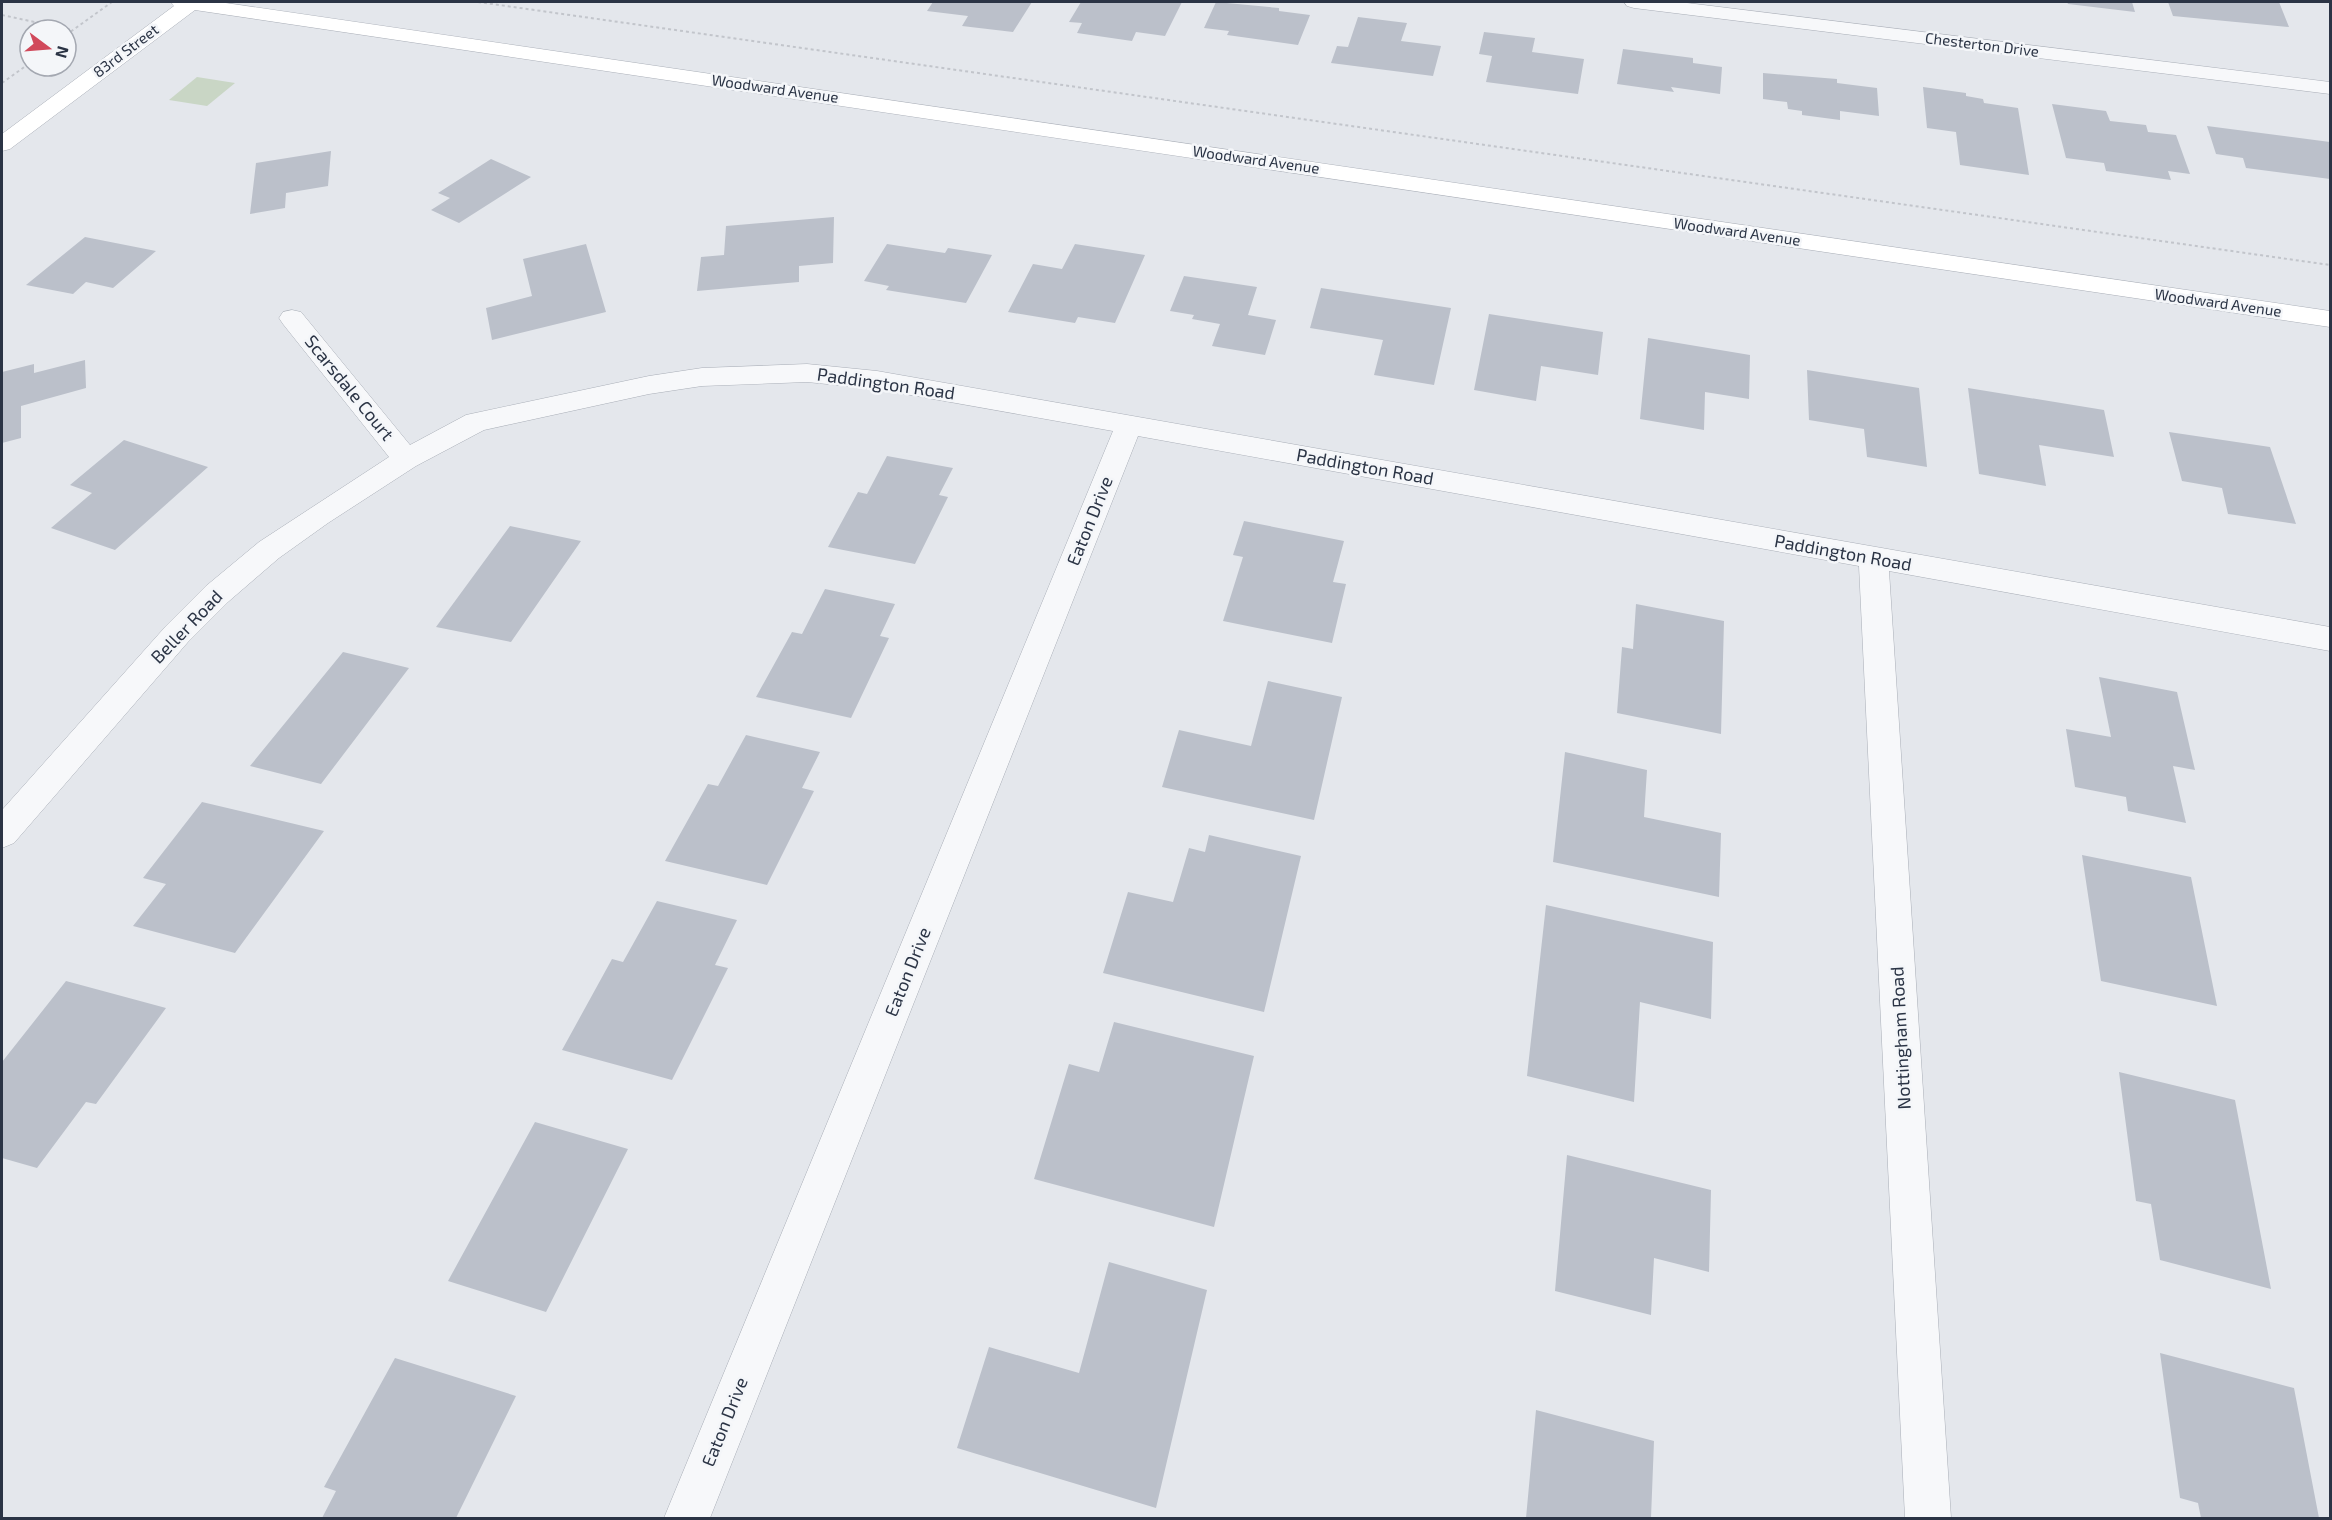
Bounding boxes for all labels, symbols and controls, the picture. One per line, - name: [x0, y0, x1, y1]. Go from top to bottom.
- north arrow: [18, 18, 78, 78]
- street label: 83rd Street: [89, 20, 162, 81]
- street label: Chesterton Drive: [1924, 28, 2040, 60]
- text: N: [52, 44, 74, 60]
- street label: Woodward Avenue: [711, 70, 840, 106]
- street label: Woodward Avenue: [1192, 141, 1321, 177]
- street label: Woodward Avenue: [1673, 213, 1802, 249]
- street label: Woodward Avenue: [2154, 284, 2283, 320]
- street label: Scarsdale Court: [301, 330, 399, 445]
- street label: Paddington Road: [816, 362, 957, 404]
- street label: Paddington Road: [1295, 443, 1436, 489]
- street label: Eaton Drive: [1061, 473, 1117, 568]
- street label: Paddington Road: [1773, 529, 1914, 575]
- street label: Beller Road: [146, 585, 227, 668]
- street label: Eaton Drive: [879, 924, 935, 1019]
- street label: Nottingham Road: [1885, 966, 1915, 1110]
- street label: Eaton Drive: [696, 1374, 752, 1469]

